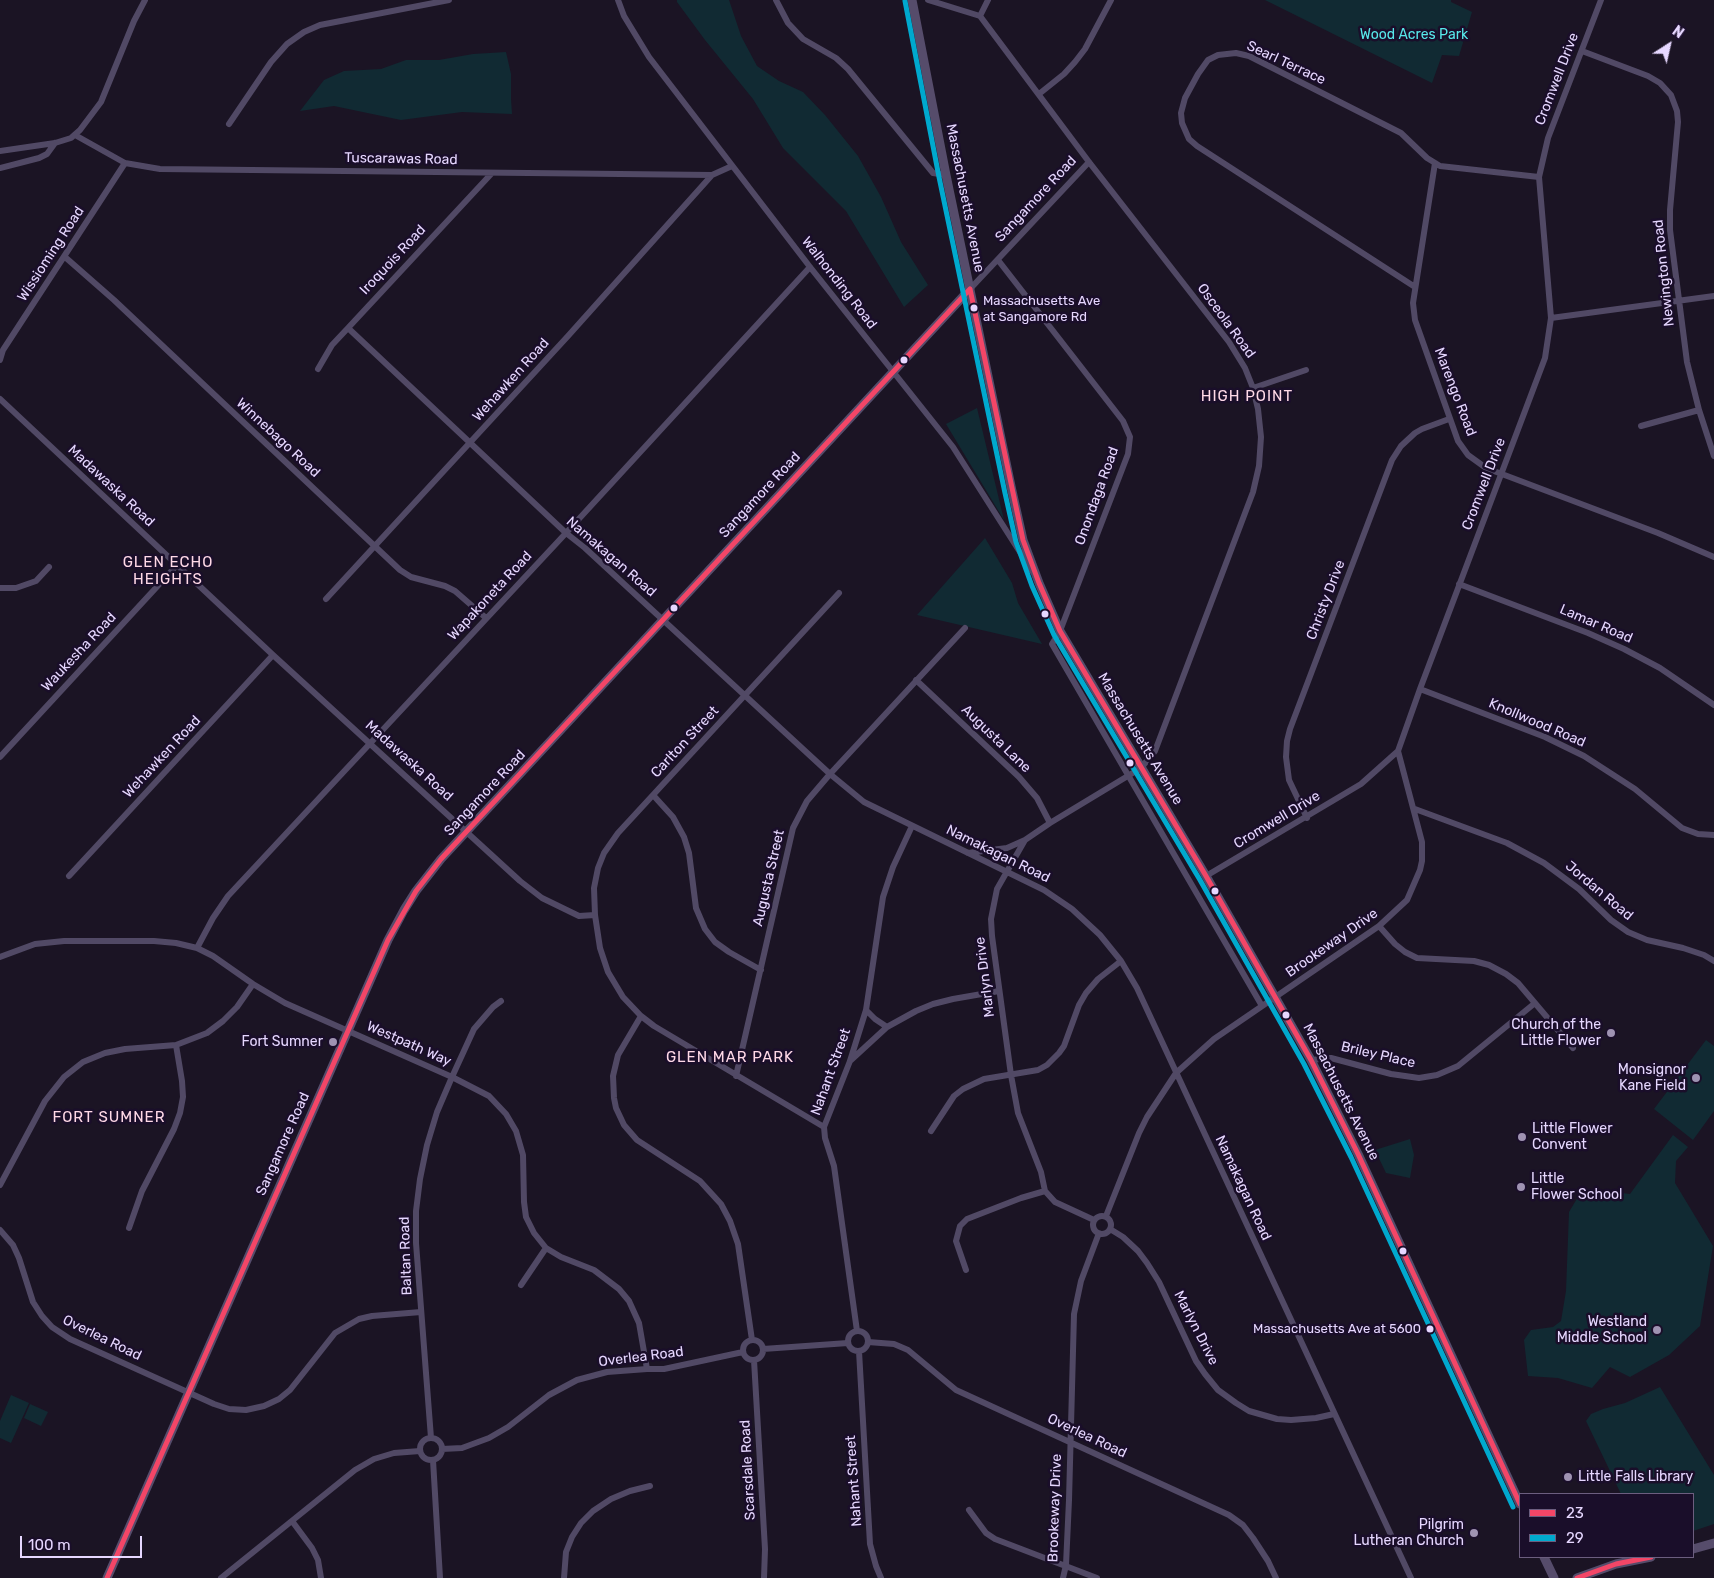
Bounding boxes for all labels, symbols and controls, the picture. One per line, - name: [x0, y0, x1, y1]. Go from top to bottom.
- north arrow: [1644, 20, 1694, 70]
- text: N: [1669, 22, 1687, 42]
- park label: Wood Acres Park: [1360, 27, 1468, 43]
- street label: Cromwell Drive: [1532, 30, 1582, 128]
- street label: Searl Terrace: [1244, 37, 1328, 89]
- street label: Massachusetts Avenue: [942, 122, 988, 274]
- street label: Tuscarawas Road: [344, 150, 458, 168]
- street label: Sangamore Road: [992, 153, 1080, 245]
- street label: Wissioming Road: [14, 203, 88, 305]
- street label: Newington Road: [1650, 219, 1678, 327]
- street label: Iroquois Road: [357, 222, 429, 298]
- street label: Walhonding Road: [798, 234, 880, 332]
- street label: Osceola Road: [1193, 280, 1259, 362]
- place label: Massachusetts Ave at Sangamore Rd: [983, 293, 1100, 324]
- marker: Massachusetts Ave at Sangamore Rd: [969, 303, 979, 313]
- street label: Wehawken Road: [469, 335, 553, 425]
- street label: Marengo Road: [1430, 345, 1480, 439]
- unlabelled marker: [899, 355, 909, 365]
- district label: HIGH POINT: [1200, 388, 1294, 406]
- street label: Winnebago Road: [233, 395, 323, 481]
- street label: Cromwell Drive: [1459, 435, 1509, 533]
- street label: Madawaska Road: [64, 442, 158, 530]
- street label: Onondaga Road: [1071, 445, 1123, 547]
- street label: Sangamore Road: [716, 449, 804, 541]
- street label: Namakagan Road: [563, 513, 659, 601]
- street label: Wapakoneta Road: [444, 548, 536, 644]
- district label: GLEN ECHO HEIGHTS: [122, 554, 214, 589]
- street label: Christy Drive: [1303, 558, 1349, 642]
- street label: Lamar Road: [1557, 601, 1635, 647]
- unlabelled marker: [669, 603, 679, 613]
- street label: Waukesha Road: [38, 609, 120, 695]
- unlabelled marker: [1040, 609, 1050, 619]
- street label: Massachusetts Avenue: [1094, 670, 1186, 808]
- street label: Knollwood Road: [1486, 695, 1588, 751]
- street label: Augusta Lane: [958, 702, 1034, 776]
- street label: Carlton Street: [648, 703, 722, 781]
- street label: Wehawken Road: [120, 713, 204, 801]
- street label: Madawaska Road: [362, 717, 456, 805]
- street label: Sangamore Road: [441, 747, 529, 839]
- unlabelled marker: [1125, 758, 1135, 768]
- street label: Cromwell Drive: [1231, 788, 1323, 852]
- street label: Namakagan Road: [943, 822, 1053, 886]
- street label: Augusta Street: [750, 828, 788, 928]
- street label: Jordan Road: [1562, 858, 1636, 924]
- unlabelled marker: [1210, 886, 1220, 896]
- street label: Brookeway Drive: [1283, 905, 1381, 981]
- street label: Marlyn Drive: [972, 936, 998, 1018]
- unlabelled marker: [1281, 1010, 1291, 1020]
- place label: Church of the Little Flower: [1511, 1017, 1601, 1050]
- street label: Westpath Way: [364, 1018, 454, 1070]
- street label: Massachusetts Avenue: [1299, 1021, 1383, 1163]
- street label: Nahant Street: [807, 1026, 855, 1118]
- marker: Church of the Little Flower: [1605, 1027, 1617, 1039]
- place label: Fort Sumner: [241, 1034, 323, 1050]
- marker: Fort Sumner: [327, 1036, 339, 1048]
- street label: Briley Place: [1339, 1038, 1417, 1072]
- district label: GLEN MAR PARK: [664, 1049, 796, 1067]
- place label: Monsignor Kane Field: [1618, 1062, 1686, 1094]
- marker: Monsignor Kane Field: [1690, 1072, 1702, 1084]
- street label: Sangamore Road: [253, 1090, 313, 1198]
- district label: FORT SUMNER: [51, 1109, 167, 1127]
- place label: Little Flower Convent: [1532, 1121, 1613, 1154]
- marker: Little Flower Convent: [1516, 1131, 1528, 1143]
- street label: Namakagan Road: [1211, 1133, 1275, 1243]
- place label: Little Flower School: [1531, 1171, 1622, 1204]
- marker: Little Flower School: [1515, 1181, 1527, 1193]
- street label: Baltan Road: [396, 1216, 416, 1296]
- unlabelled marker: [1398, 1246, 1408, 1256]
- street label: Marlyn Drive: [1170, 1288, 1222, 1368]
- street label: Overlea Road: [60, 1312, 144, 1364]
- place label: Westland Middle School: [1557, 1314, 1647, 1346]
- place label: Massachusetts Ave at 5600: [1253, 1321, 1421, 1337]
- marker: Massachusetts Ave at 5600: [1425, 1324, 1435, 1334]
- marker: Westland Middle School: [1651, 1324, 1663, 1336]
- street label: Overlea Road: [597, 1343, 685, 1371]
- street label: Overlea Road: [1045, 1410, 1129, 1462]
- street label: Scarsdale Road: [737, 1419, 759, 1521]
- street label: Nahant Street: [842, 1435, 866, 1527]
- street label: Brookeway Drive: [1045, 1453, 1065, 1563]
- place label: Little Falls Library: [1578, 1469, 1693, 1485]
- marker: Little Falls Library: [1562, 1471, 1574, 1483]
- legend: [1519, 1493, 1694, 1558]
- text: 23: [1566, 1504, 1584, 1522]
- place label: Pilgrim Lutheran Church: [1354, 1517, 1464, 1550]
- scale bar: [22, 1526, 145, 1558]
- marker: Pilgrim Lutheran Church: [1468, 1527, 1480, 1539]
- text: 29: [1566, 1529, 1584, 1547]
- text: 100 m: [28, 1536, 70, 1554]

